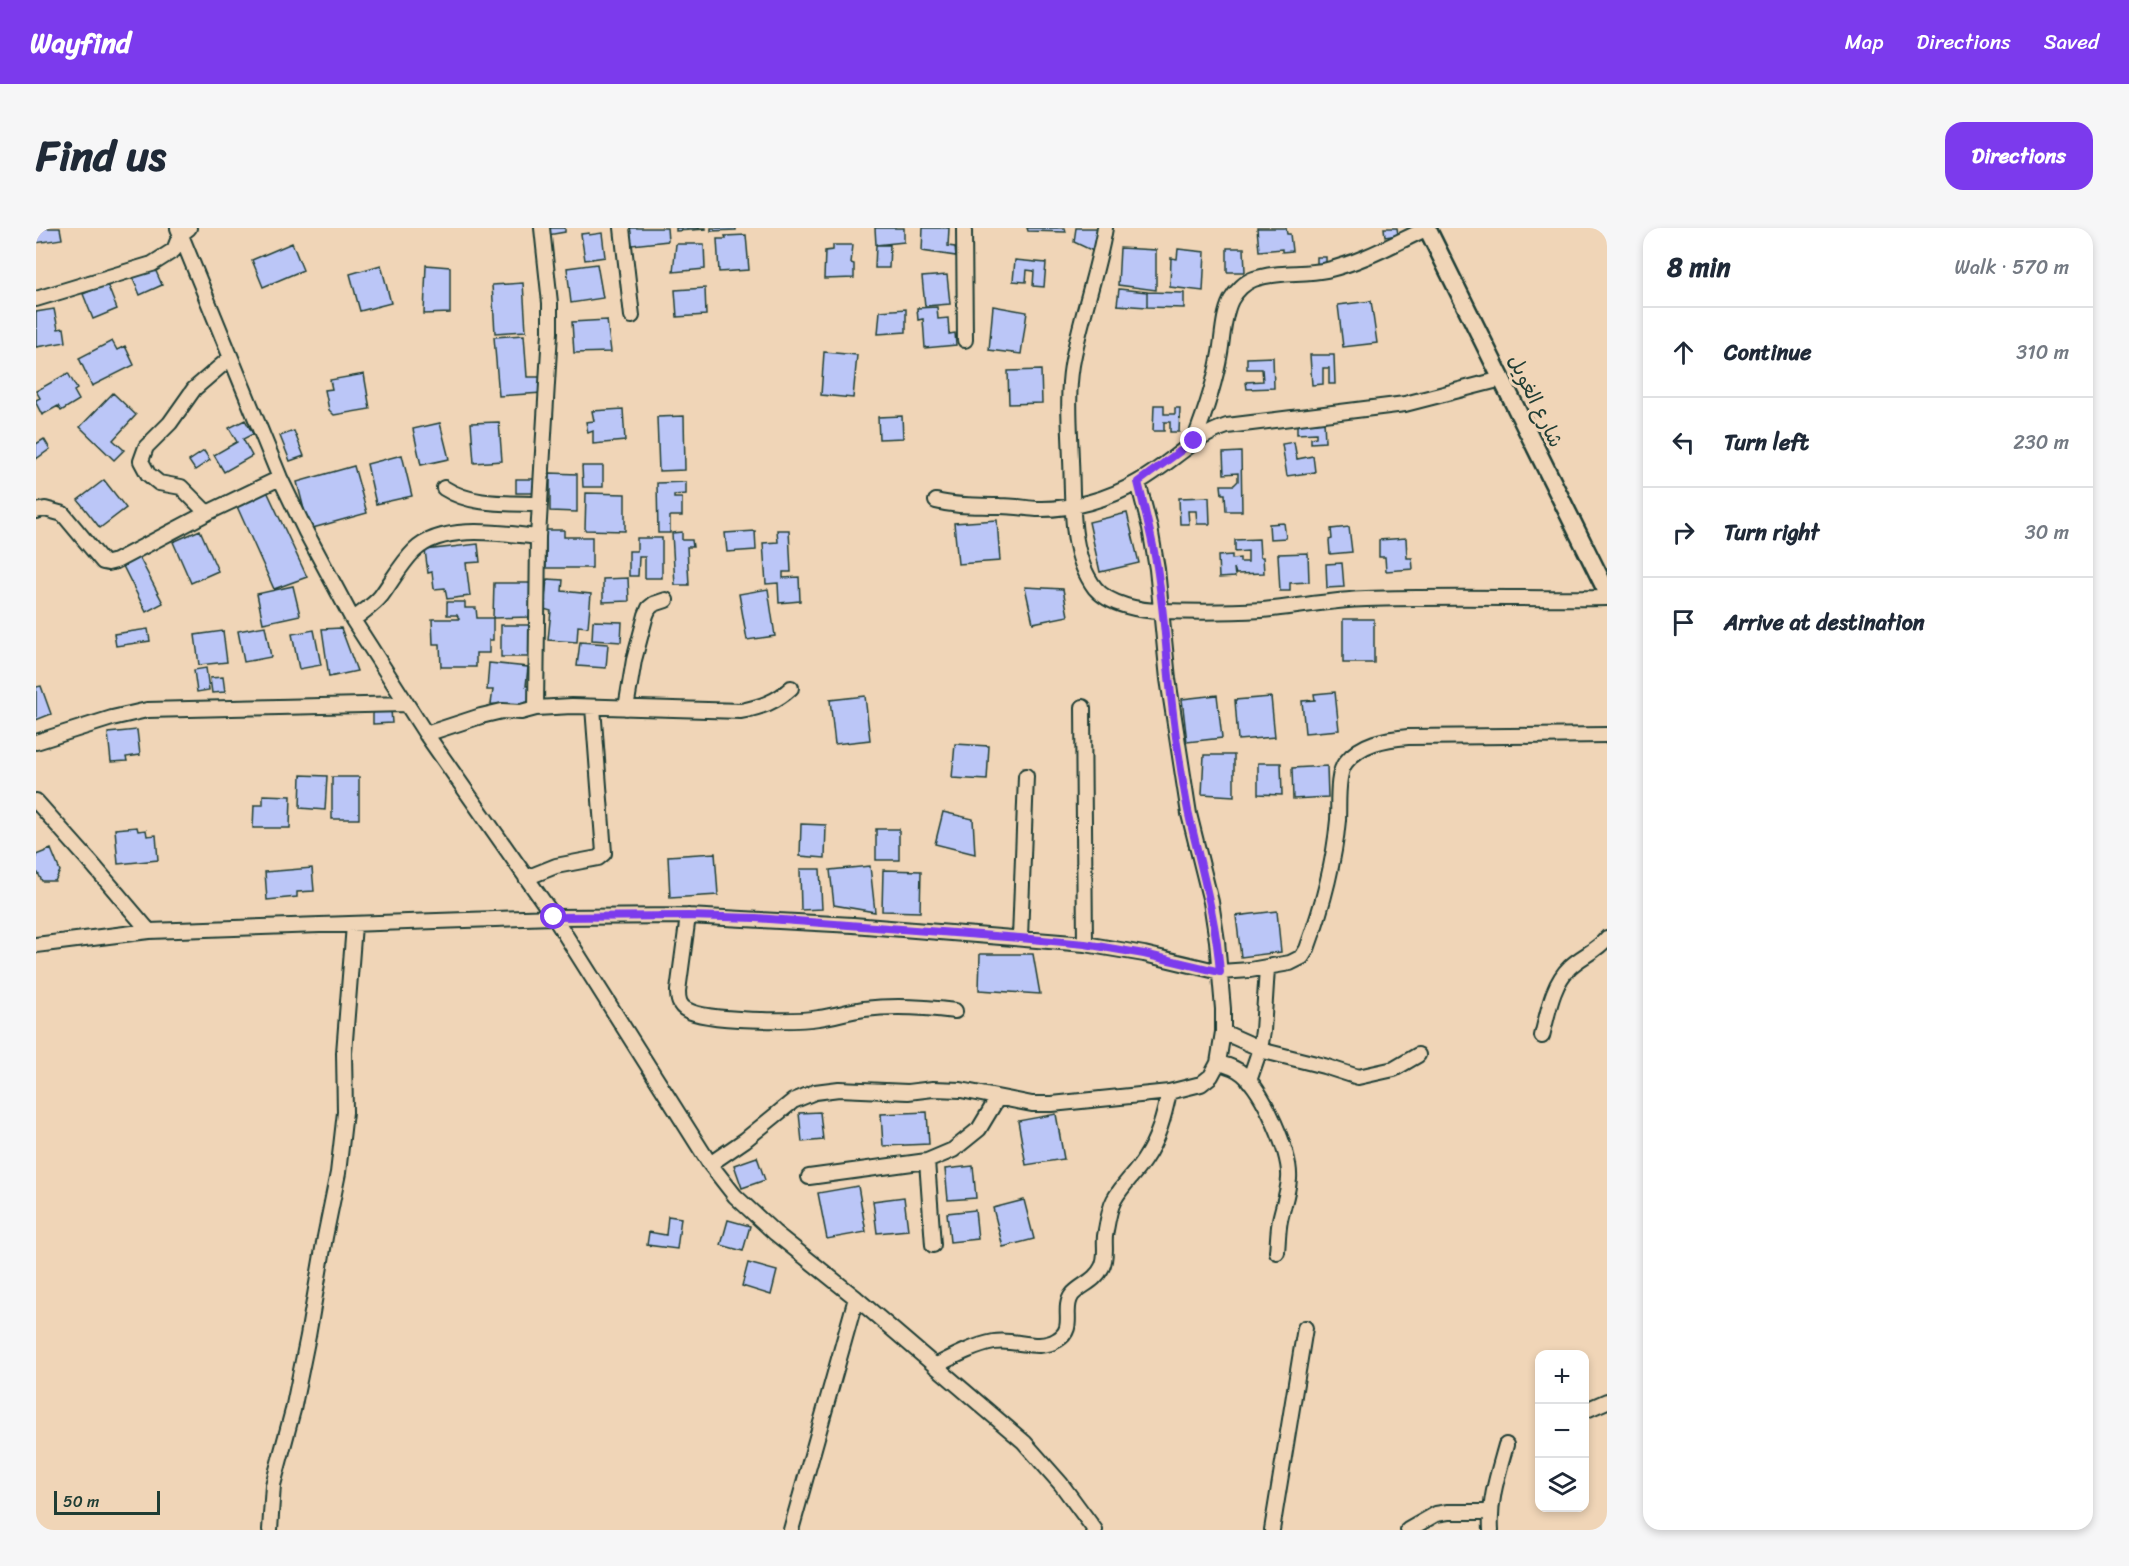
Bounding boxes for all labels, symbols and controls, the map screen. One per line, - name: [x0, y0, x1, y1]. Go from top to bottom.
- text: Wayfind: [30, 18, 131, 67]
- text: Map: [1845, 23, 1883, 61]
- text: Directions: [1916, 23, 2011, 61]
- text: Saved: [2044, 23, 2099, 61]
- text: Find us: [36, 119, 166, 193]
- button: Directions: [1945, 122, 2093, 190]
- text: 8 min: [1667, 244, 1731, 290]
- text: Walk · 570 m: [1955, 250, 2069, 285]
- text: Continue: [1724, 333, 1812, 372]
- text: 310 m: [2016, 335, 2069, 370]
- icon: ahead: [1667, 336, 1700, 369]
- street label: شارع الغويل: [1498, 349, 1573, 454]
- text: Turn left: [1724, 423, 1809, 462]
- text: 230 m: [2013, 425, 2069, 460]
- icon: left: [1667, 426, 1700, 459]
- route end: [1180, 427, 1206, 453]
- text: Turn right: [1724, 513, 1819, 552]
- text: 30 m: [2025, 515, 2069, 550]
- icon: right: [1667, 516, 1700, 549]
- text: Arrive at destination: [1724, 603, 1925, 642]
- icon: arrive: [1667, 606, 1700, 639]
- route start: [540, 903, 566, 929]
- map controls: [1535, 1350, 1589, 1512]
- button: +: [1535, 1350, 1589, 1404]
- button: −: [1535, 1404, 1589, 1458]
- button: layers: [1535, 1458, 1589, 1512]
- text: 50 m: [63, 1487, 99, 1516]
- scale bar: [54, 1488, 160, 1516]

